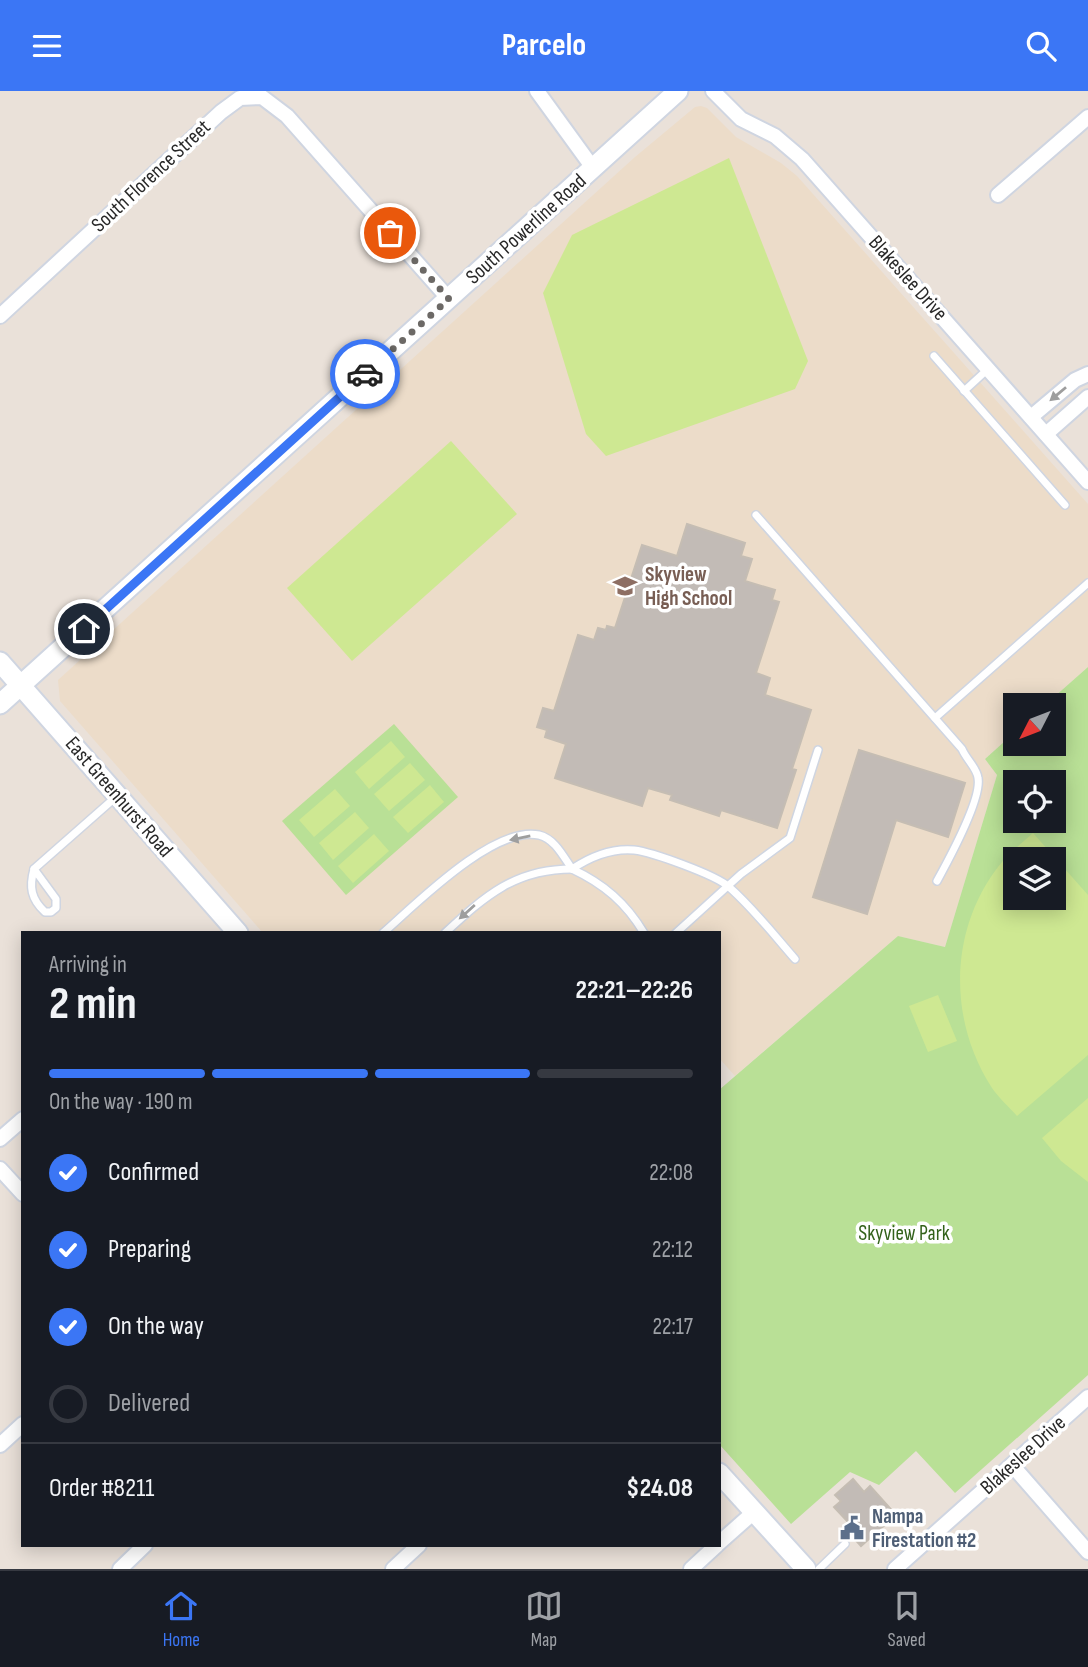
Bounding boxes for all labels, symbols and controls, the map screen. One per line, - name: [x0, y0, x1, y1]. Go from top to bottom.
- text: Parcelo: [502, 26, 586, 65]
- icon: menu: [28, 27, 66, 65]
- icon: search: [1022, 27, 1060, 65]
- street label: South Florence Street: [86, 115, 216, 237]
- street label: South Powerline Road: [461, 169, 591, 289]
- pin: [360, 203, 420, 263]
- icon: bag: [371, 214, 409, 252]
- street label: Blakeslee Drive: [863, 230, 953, 326]
- courier: [330, 339, 400, 409]
- icon: car: [346, 355, 384, 393]
- one-way arrow: [1050, 386, 1067, 401]
- place label: Skyview High School: [645, 562, 732, 611]
- school or university icon: Skyview High School: [611, 572, 639, 600]
- pin: [54, 599, 114, 659]
- icon: home: [65, 610, 103, 648]
- north arrow: [1003, 693, 1066, 756]
- map controls: [1003, 693, 1066, 910]
- street label: East Greenhurst Road: [60, 732, 178, 862]
- button: locate: [1003, 770, 1066, 833]
- one-way arrow: [508, 833, 530, 844]
- button: layers: [1003, 847, 1066, 910]
- one-way arrow: [459, 904, 476, 920]
- text: Arriving in: [49, 951, 127, 979]
- text: 22:21–22:26: [575, 975, 693, 1006]
- text: 2 min: [49, 977, 137, 1032]
- text: On the way · 190 m: [49, 1088, 192, 1116]
- icon: check: [49, 1154, 87, 1192]
- text: Confirmed: [108, 1157, 199, 1188]
- text: 22:08: [649, 1159, 693, 1187]
- park label: Skyview Park: [858, 1221, 950, 1246]
- icon: check: [49, 1231, 87, 1269]
- text: Preparing: [108, 1234, 191, 1265]
- text: 22:12: [652, 1236, 693, 1264]
- icon: check: [49, 1308, 87, 1346]
- text: On the way: [108, 1311, 204, 1342]
- text: 22:17: [652, 1313, 693, 1341]
- text: Delivered: [108, 1388, 190, 1419]
- street label: Blakeslee Drive: [975, 1410, 1071, 1500]
- text: Order #8211: [49, 1473, 154, 1504]
- text: $24.08: [626, 1473, 693, 1504]
- place label: Nampa Firestation #2: [872, 1504, 976, 1553]
- public building icon: Nampa Firestation #2: [838, 1514, 866, 1542]
- tab: Home: [162, 1587, 200, 1652]
- tab: Map: [525, 1587, 563, 1652]
- tab: Saved: [888, 1587, 926, 1652]

